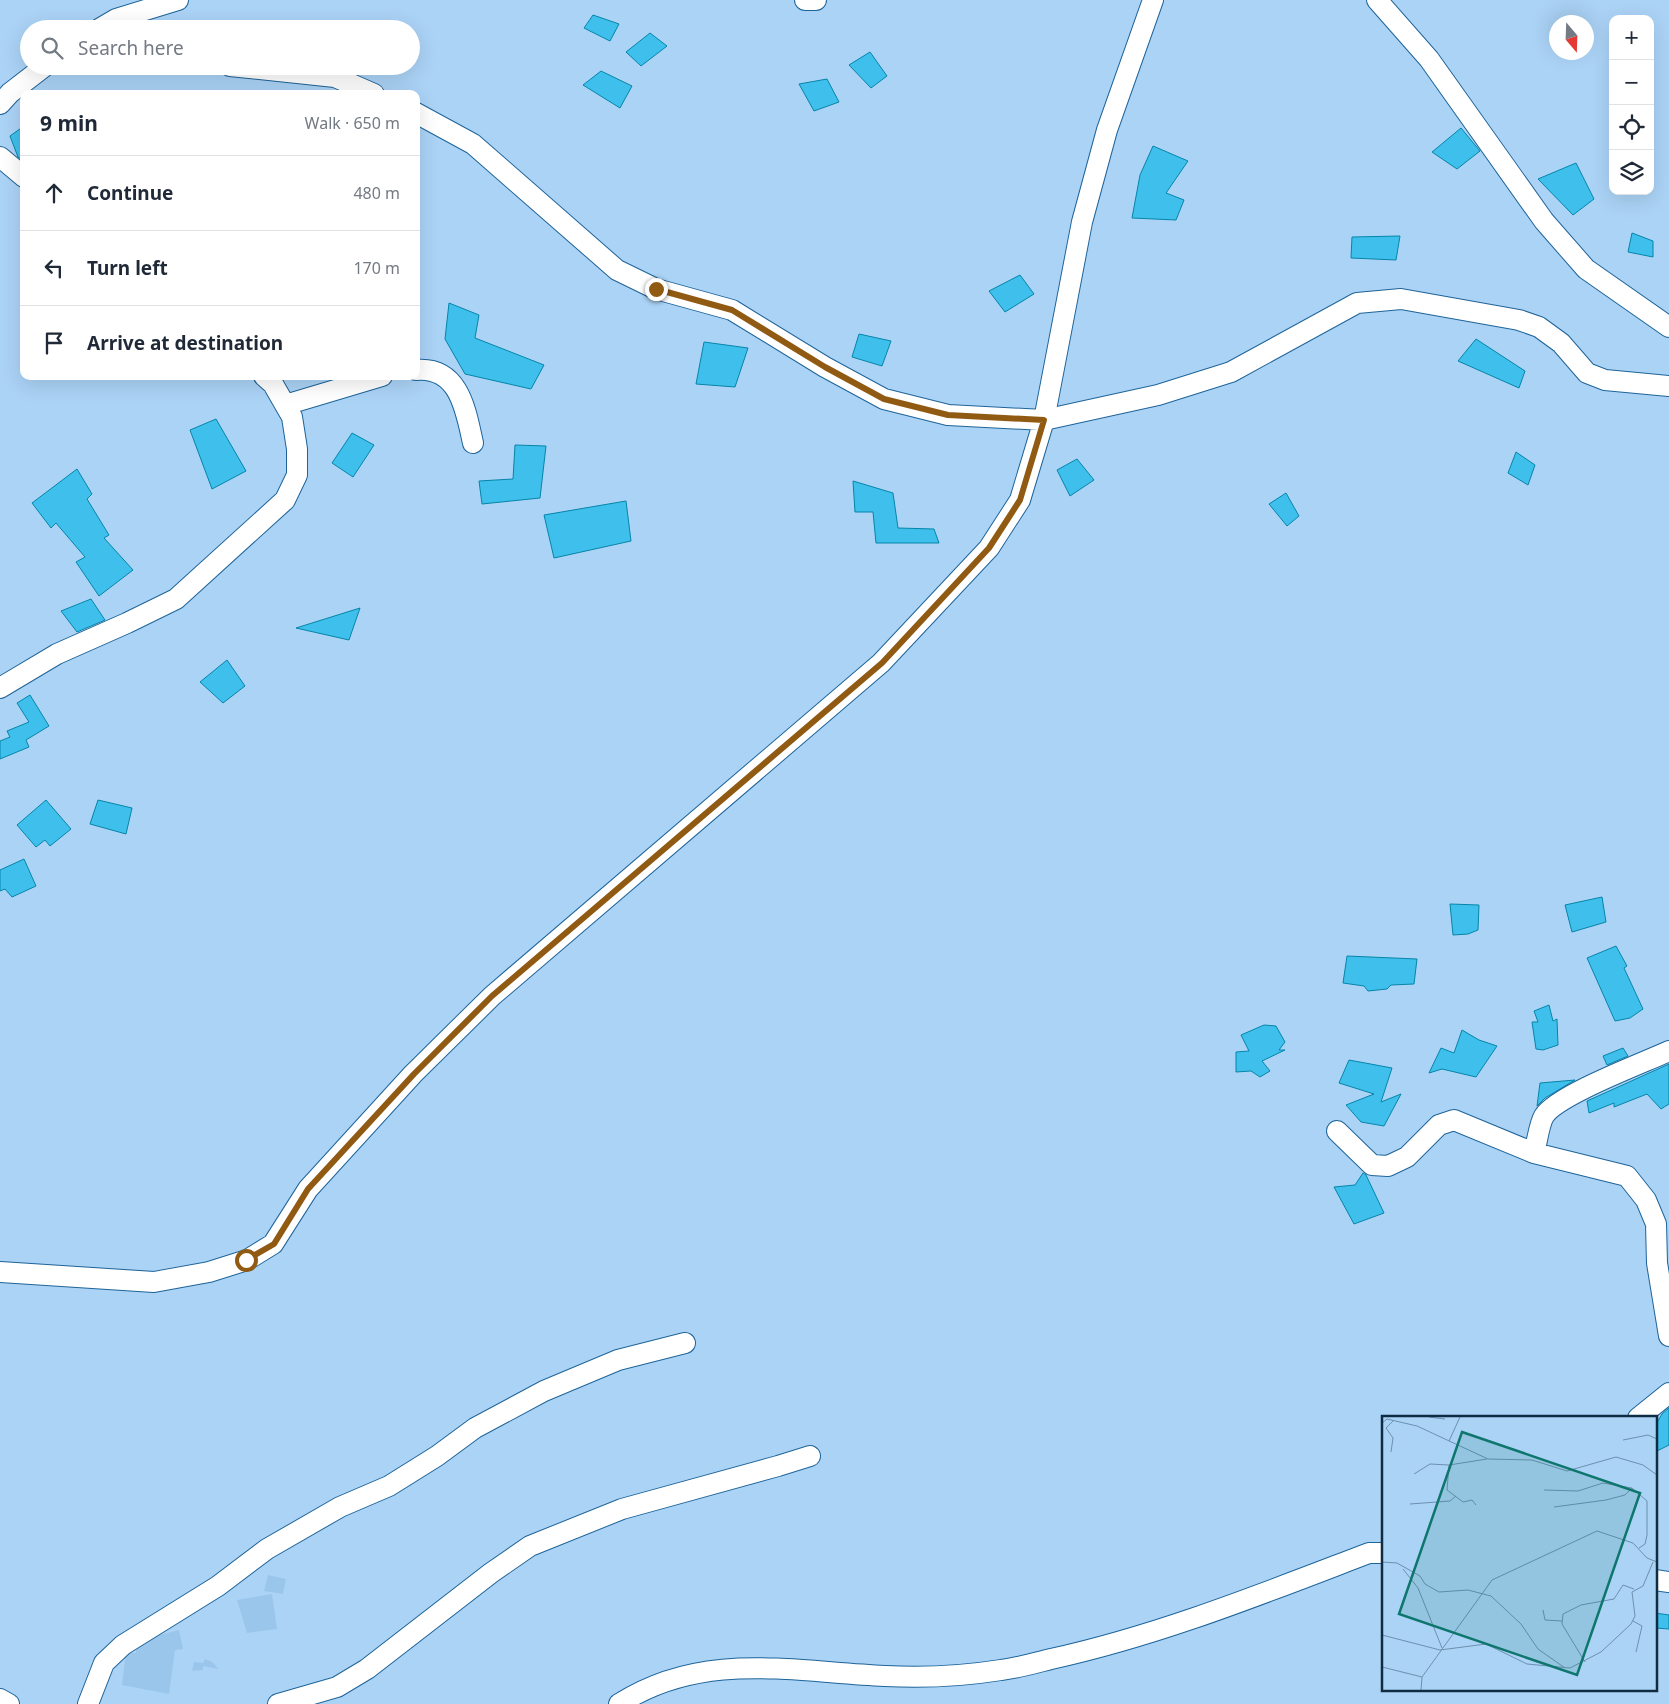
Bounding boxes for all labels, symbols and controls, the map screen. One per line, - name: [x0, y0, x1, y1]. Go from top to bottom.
- north arrow: [1549, 15, 1594, 60]
- map controls: [1609, 15, 1654, 195]
- button: +: [1609, 15, 1654, 60]
- search box: [20, 20, 420, 75]
- icon: search: [38, 34, 66, 62]
- text: Search here: [78, 35, 184, 61]
- button: −: [1609, 60, 1654, 105]
- button: locate: [1609, 105, 1654, 150]
- text: 9 min: [40, 109, 98, 137]
- text: Walk · 650 m: [305, 112, 400, 134]
- button: layers: [1609, 150, 1654, 195]
- icon: ahead: [40, 179, 68, 207]
- text: Continue: [87, 180, 173, 206]
- text: 480 m: [353, 182, 400, 204]
- icon: left: [40, 254, 68, 282]
- text: Turn left: [87, 255, 168, 281]
- text: 170 m: [353, 257, 400, 279]
- route end: [645, 278, 668, 301]
- icon: arrive: [40, 329, 68, 357]
- text: Arrive at destination: [87, 330, 283, 356]
- route start: [235, 1249, 258, 1272]
- inset map: [1382, 1416, 1656, 1692]

